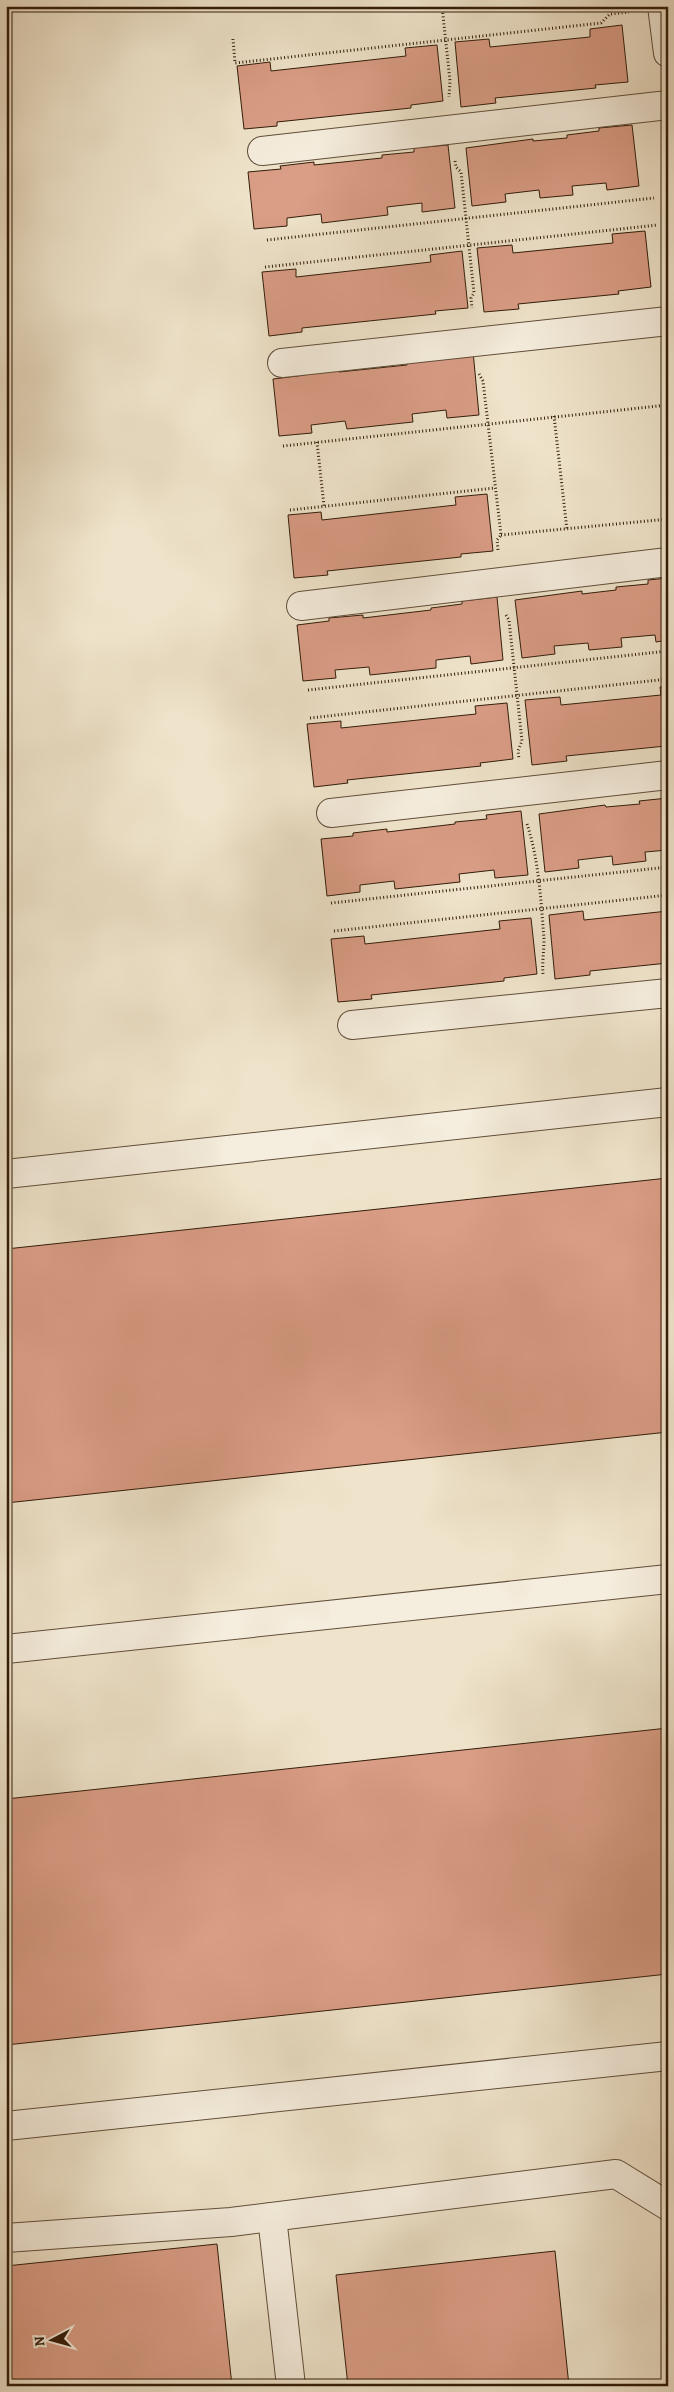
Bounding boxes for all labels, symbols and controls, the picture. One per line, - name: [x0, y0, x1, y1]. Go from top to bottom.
- north arrow: [28, 2314, 78, 2364]
- text: N: [30, 2335, 50, 2347]

